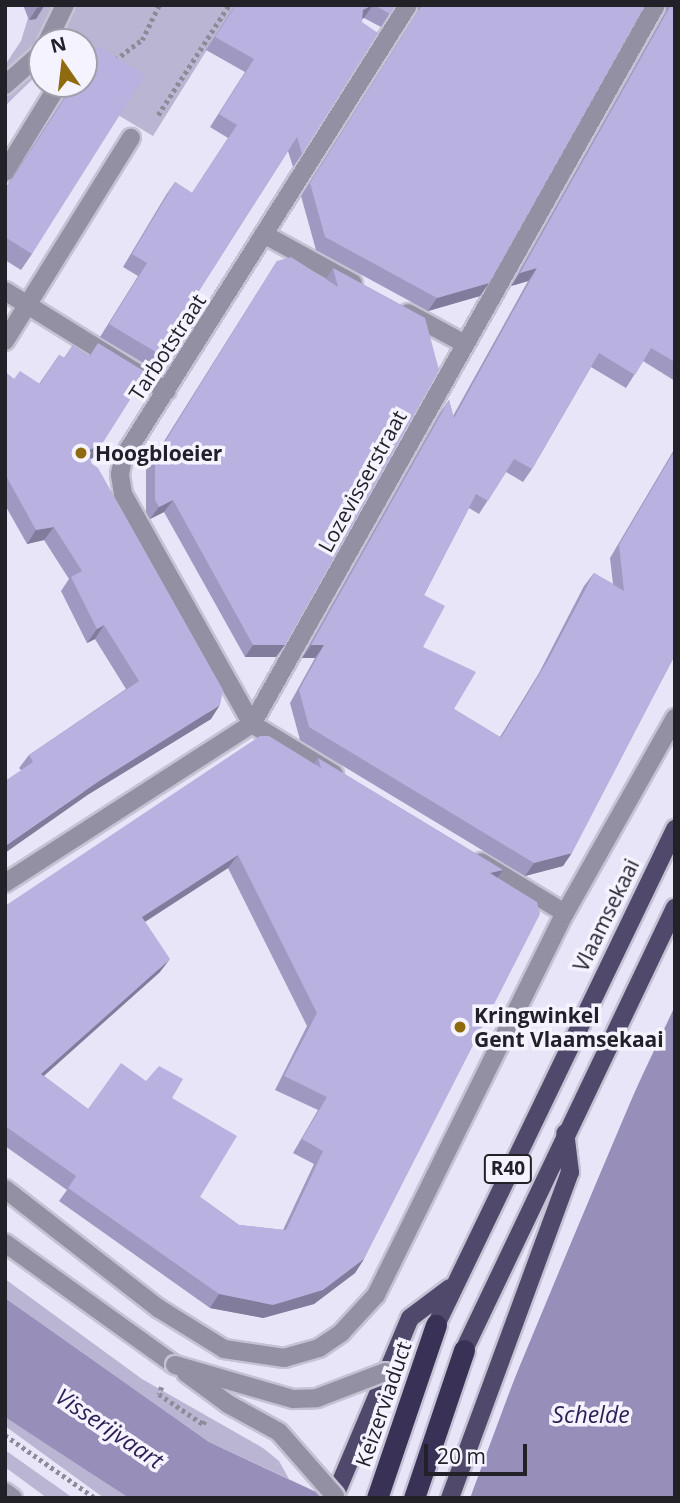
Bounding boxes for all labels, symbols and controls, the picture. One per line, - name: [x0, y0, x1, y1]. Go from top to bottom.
- north arrow: [28, 28, 98, 98]
- text: N: [48, 30, 69, 59]
- street label: Tarbotstraat: [123, 289, 211, 405]
- street label: Lozevisserstraat: [313, 406, 411, 556]
- place label: Hoogbloeier: [95, 440, 222, 466]
- marker: Hoogbloeier: [73, 445, 89, 461]
- street label: Vlaamsekaai: [568, 855, 644, 975]
- place label: Kringwinkel Gent Vlaamsekaai: [474, 1002, 664, 1052]
- marker: Kringwinkel Gent Vlaamsekaai: [452, 1019, 468, 1035]
- road number: R40: [484, 1154, 532, 1184]
- street label: Keizerviaduct: [350, 1338, 416, 1470]
- water label: Visserijvaart: [51, 1382, 169, 1474]
- water label: Schelde: [552, 1400, 630, 1428]
- scale bar: [428, 1430, 531, 1474]
- text: 20 m: [437, 1442, 486, 1470]

